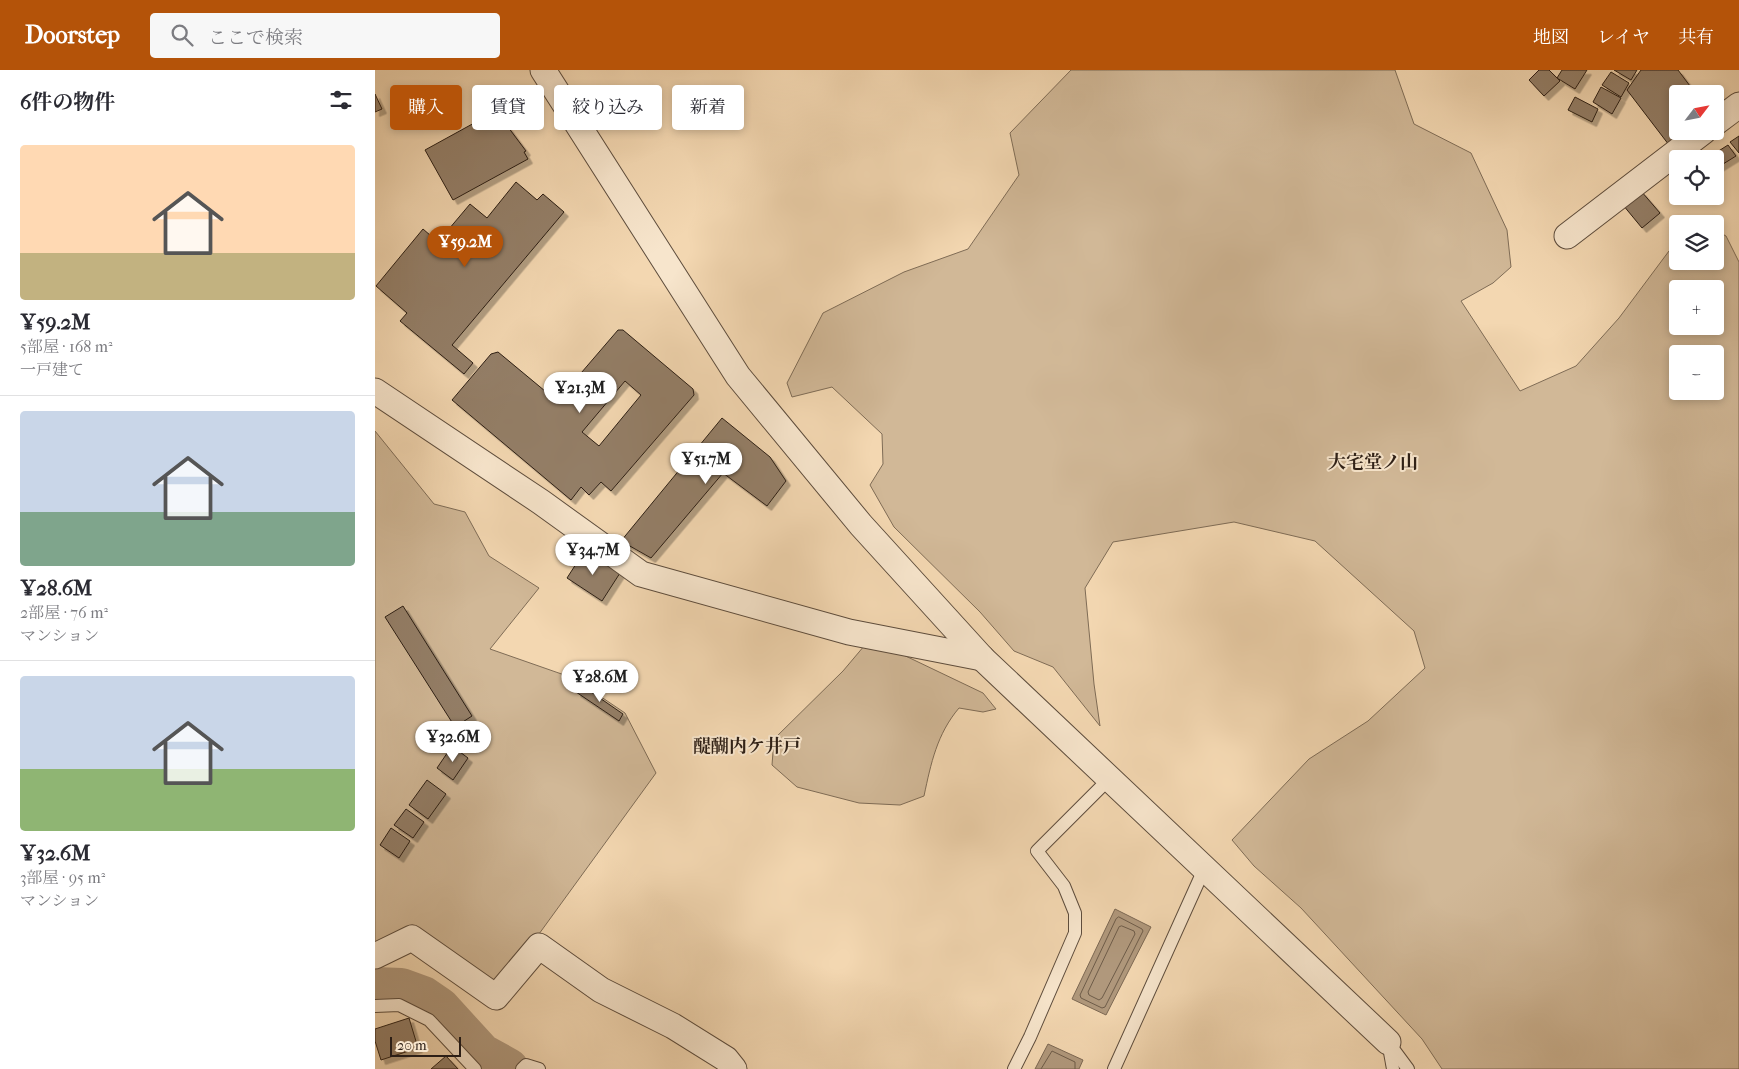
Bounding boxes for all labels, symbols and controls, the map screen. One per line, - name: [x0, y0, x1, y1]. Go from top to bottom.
- search box: [150, 13, 500, 58]
- text: Doorstep: [25, 21, 120, 49]
- icon: search: [168, 21, 196, 49]
- text: ここで検索: [208, 27, 303, 49]
- text: 地図: [1533, 27, 1569, 48]
- text: レイヤ: [1597, 27, 1650, 48]
- text: 共有: [1678, 27, 1714, 48]
- chip: 購入: [390, 85, 462, 130]
- chip: 賃貸: [472, 85, 544, 130]
- chip: 絞り込み: [554, 85, 662, 130]
- chip: 新着: [672, 85, 744, 130]
- north arrow: [1669, 85, 1724, 140]
- map controls: [1669, 85, 1724, 400]
- icon: filters: [327, 86, 355, 114]
- text: 6件の物件: [20, 90, 115, 114]
- button: locate: [1669, 150, 1724, 205]
- icon: home: [143, 178, 233, 268]
- button: layers: [1669, 215, 1724, 270]
- pin: ¥59.2M: [424, 226, 506, 268]
- text: ¥59.2M: [438, 232, 492, 251]
- button: +: [1669, 280, 1724, 335]
- text: ¥59.2M: [20, 310, 90, 334]
- text: 5部屋 · 168 m²: [20, 337, 113, 356]
- button: −: [1669, 345, 1724, 400]
- text: 一戸建て: [20, 360, 84, 379]
- pin: ¥21.3M: [539, 372, 621, 414]
- text: ¥21.3M: [555, 378, 605, 397]
- pin: ¥51.7M: [665, 442, 747, 485]
- icon: home: [143, 443, 233, 533]
- text: ¥51.7M: [681, 449, 731, 468]
- district label: 大宅堂ノ山: [1328, 452, 1418, 473]
- pin: ¥34.7M: [552, 534, 634, 576]
- text: ¥34.7M: [566, 540, 620, 559]
- text: ¥28.6M: [20, 576, 92, 600]
- text: 2部屋 · 76 m²: [20, 603, 108, 622]
- text: マンション: [20, 626, 99, 645]
- pin: ¥28.6M: [559, 660, 641, 703]
- text: ¥28.6M: [572, 667, 628, 686]
- icon: home: [143, 708, 233, 798]
- pin: ¥32.6M: [412, 720, 494, 763]
- text: ¥32.6M: [426, 727, 480, 746]
- district label: 醍醐内ケ井戸: [693, 736, 801, 757]
- text: ¥32.6M: [20, 841, 90, 865]
- text: 3部屋 · 95 m²: [20, 868, 105, 887]
- text: マンション: [20, 891, 99, 910]
- scale bar: [390, 1034, 461, 1057]
- text: 20 m: [397, 1037, 427, 1054]

